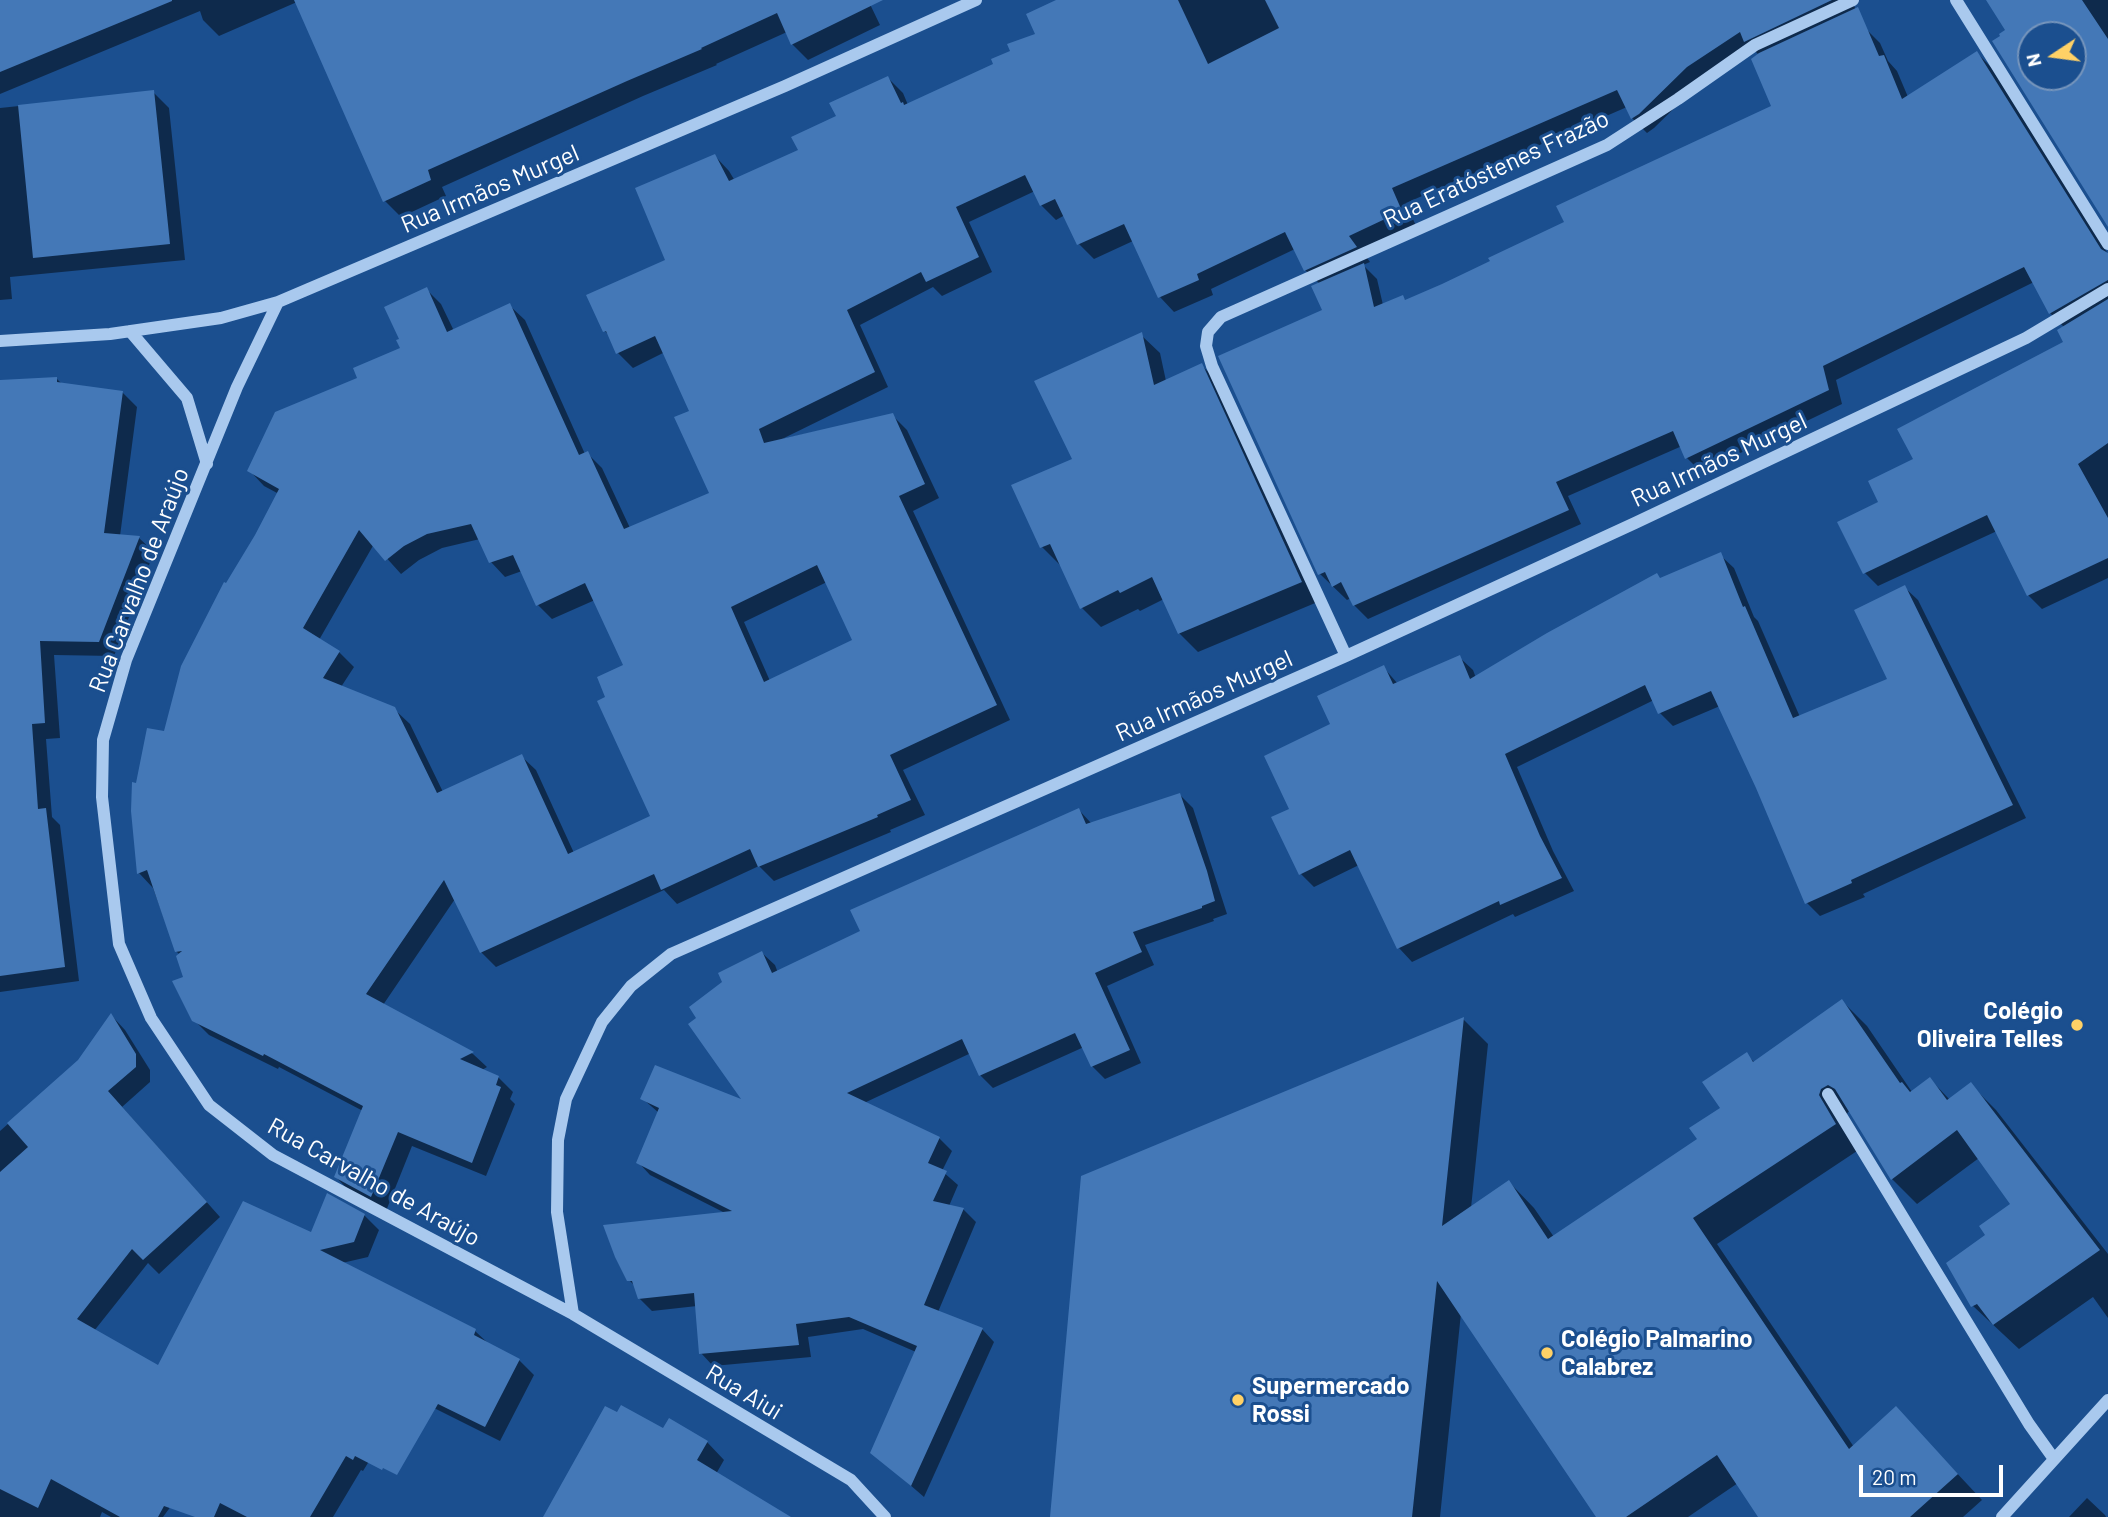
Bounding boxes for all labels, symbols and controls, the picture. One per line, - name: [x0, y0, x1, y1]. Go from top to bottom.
- north arrow: [2017, 21, 2087, 91]
- text: N: [2020, 52, 2046, 69]
- street label: Rua Eratóstenes Frazão: [1379, 104, 1613, 234]
- street label: Rua Irmãos Murgel: [397, 139, 583, 239]
- street label: Rua Irmãos Murgel: [1627, 407, 1811, 513]
- street label: Rua Carvalho de Araújo: [83, 464, 195, 696]
- street label: Rua Irmãos Murgel: [1111, 644, 1297, 748]
- place label: Colégio Oliveira Telles: [1917, 997, 2063, 1053]
- marker: Colégio Oliveira Telles: [2069, 1017, 2085, 1033]
- street label: Rua Carvalho de Araújo: [263, 1112, 485, 1252]
- place label: Colégio Palmarino Calabrez: [1561, 1325, 1753, 1381]
- marker: Colégio Palmarino Calabrez: [1539, 1345, 1555, 1361]
- street label: Rua Aiui: [700, 1358, 788, 1426]
- place label: Supermercado Rossi: [1252, 1372, 1410, 1428]
- marker: Supermercado Rossi: [1230, 1392, 1246, 1408]
- scale bar: [1863, 1450, 2007, 1494]
- text: 20 m: [1872, 1464, 1917, 1489]

